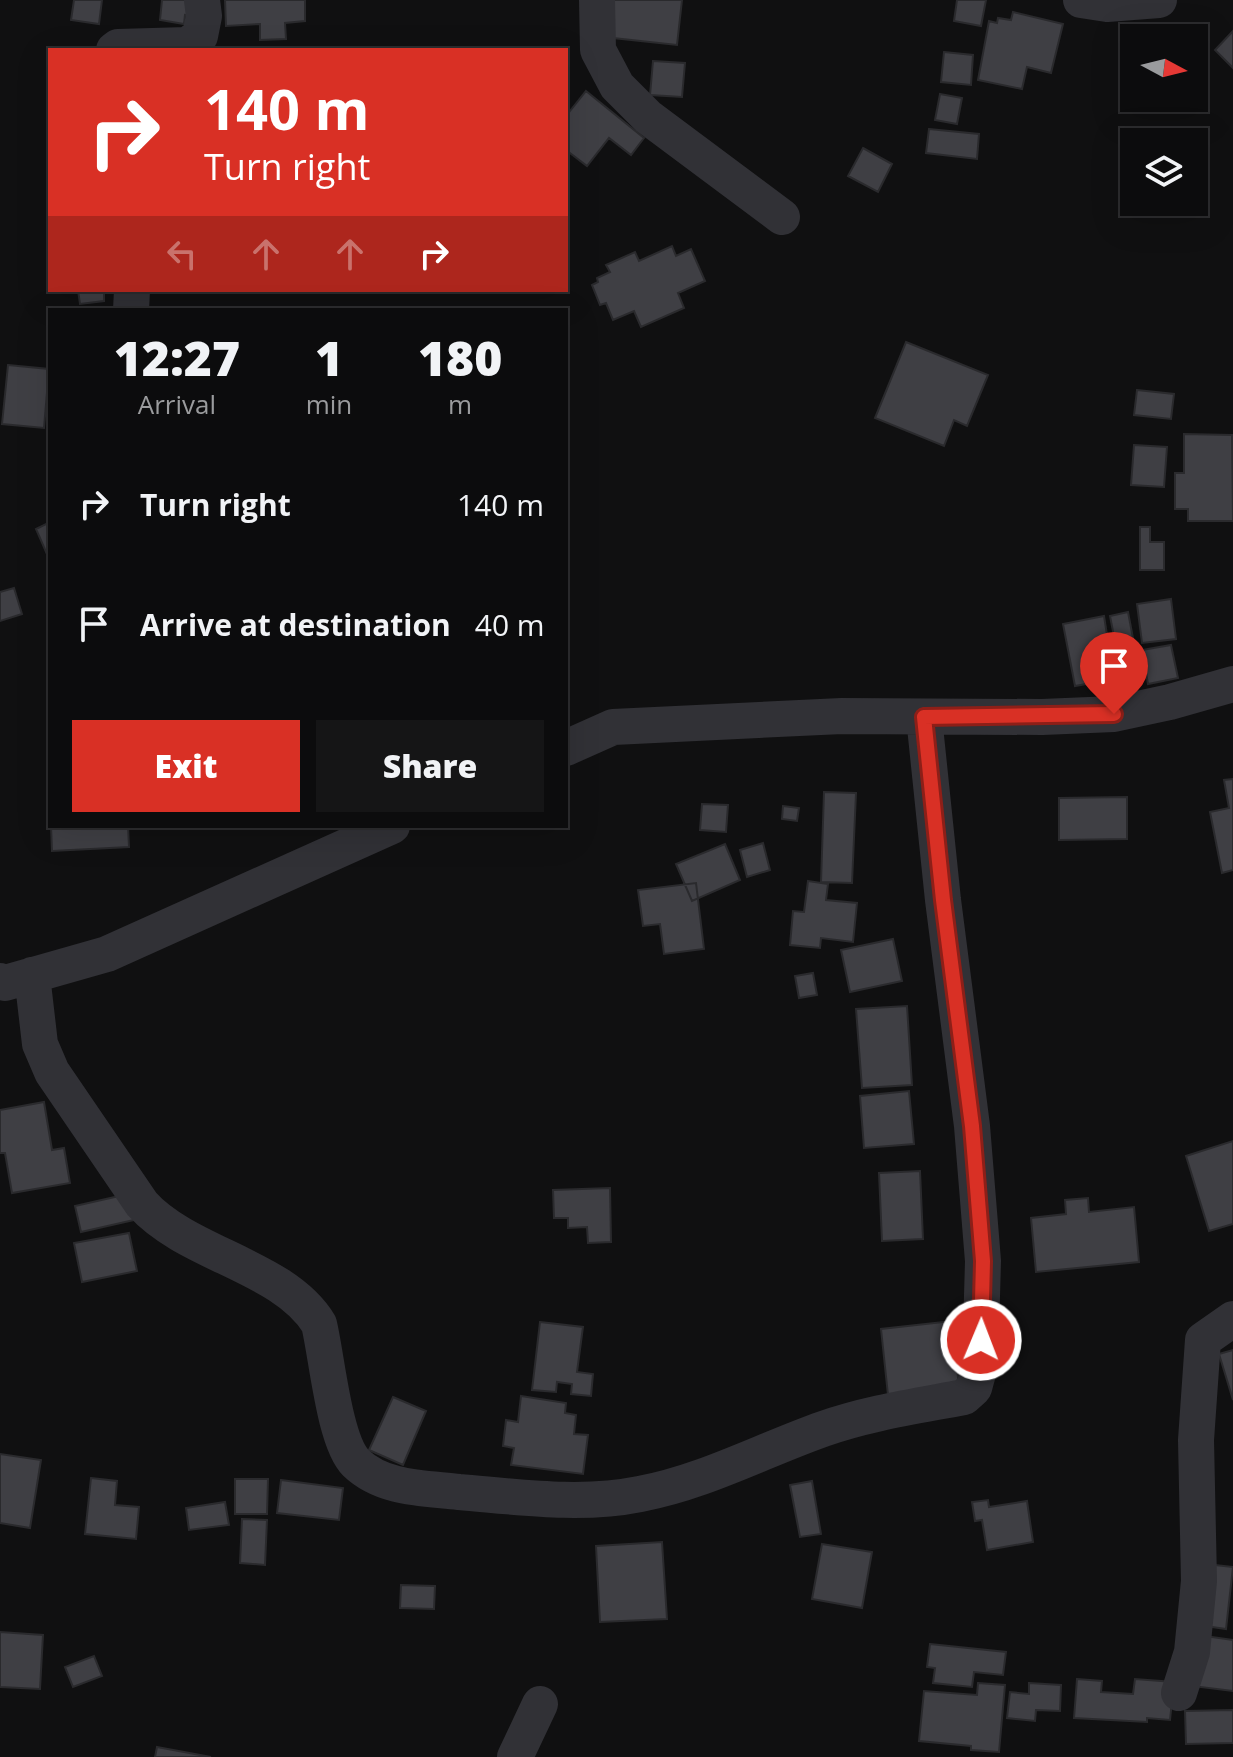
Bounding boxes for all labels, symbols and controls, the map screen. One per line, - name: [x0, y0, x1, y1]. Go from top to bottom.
- north arrow: [1120, 24, 1208, 112]
- map controls: [1120, 24, 1208, 216]
- text: 140 m: [204, 70, 370, 146]
- icon: right: [72, 80, 176, 184]
- button: layers: [1120, 128, 1208, 216]
- text: Turn right: [204, 142, 370, 191]
- icon: left: [160, 232, 204, 276]
- icon: ahead: [244, 232, 288, 276]
- icon: ahead: [328, 232, 372, 276]
- icon: right: [412, 232, 456, 276]
- text: 12:27: [114, 325, 240, 390]
- text: 1: [315, 325, 343, 390]
- text: 180: [418, 325, 502, 390]
- text: Arrival: [138, 386, 216, 422]
- text: min: [306, 386, 352, 422]
- text: m: [448, 386, 472, 422]
- icon: right: [72, 482, 116, 526]
- text: Turn right: [140, 484, 291, 525]
- text: 140 m: [457, 484, 544, 525]
- icon: arrive: [72, 602, 116, 646]
- text: Arrive at destination: [140, 604, 451, 645]
- text: 40 m: [475, 604, 545, 645]
- pin: [1080, 632, 1148, 714]
- icon: arrive: [1092, 644, 1136, 688]
- button: Exit: [72, 720, 300, 812]
- button: Share: [316, 720, 544, 812]
- position arrow: [939, 1298, 1023, 1382]

